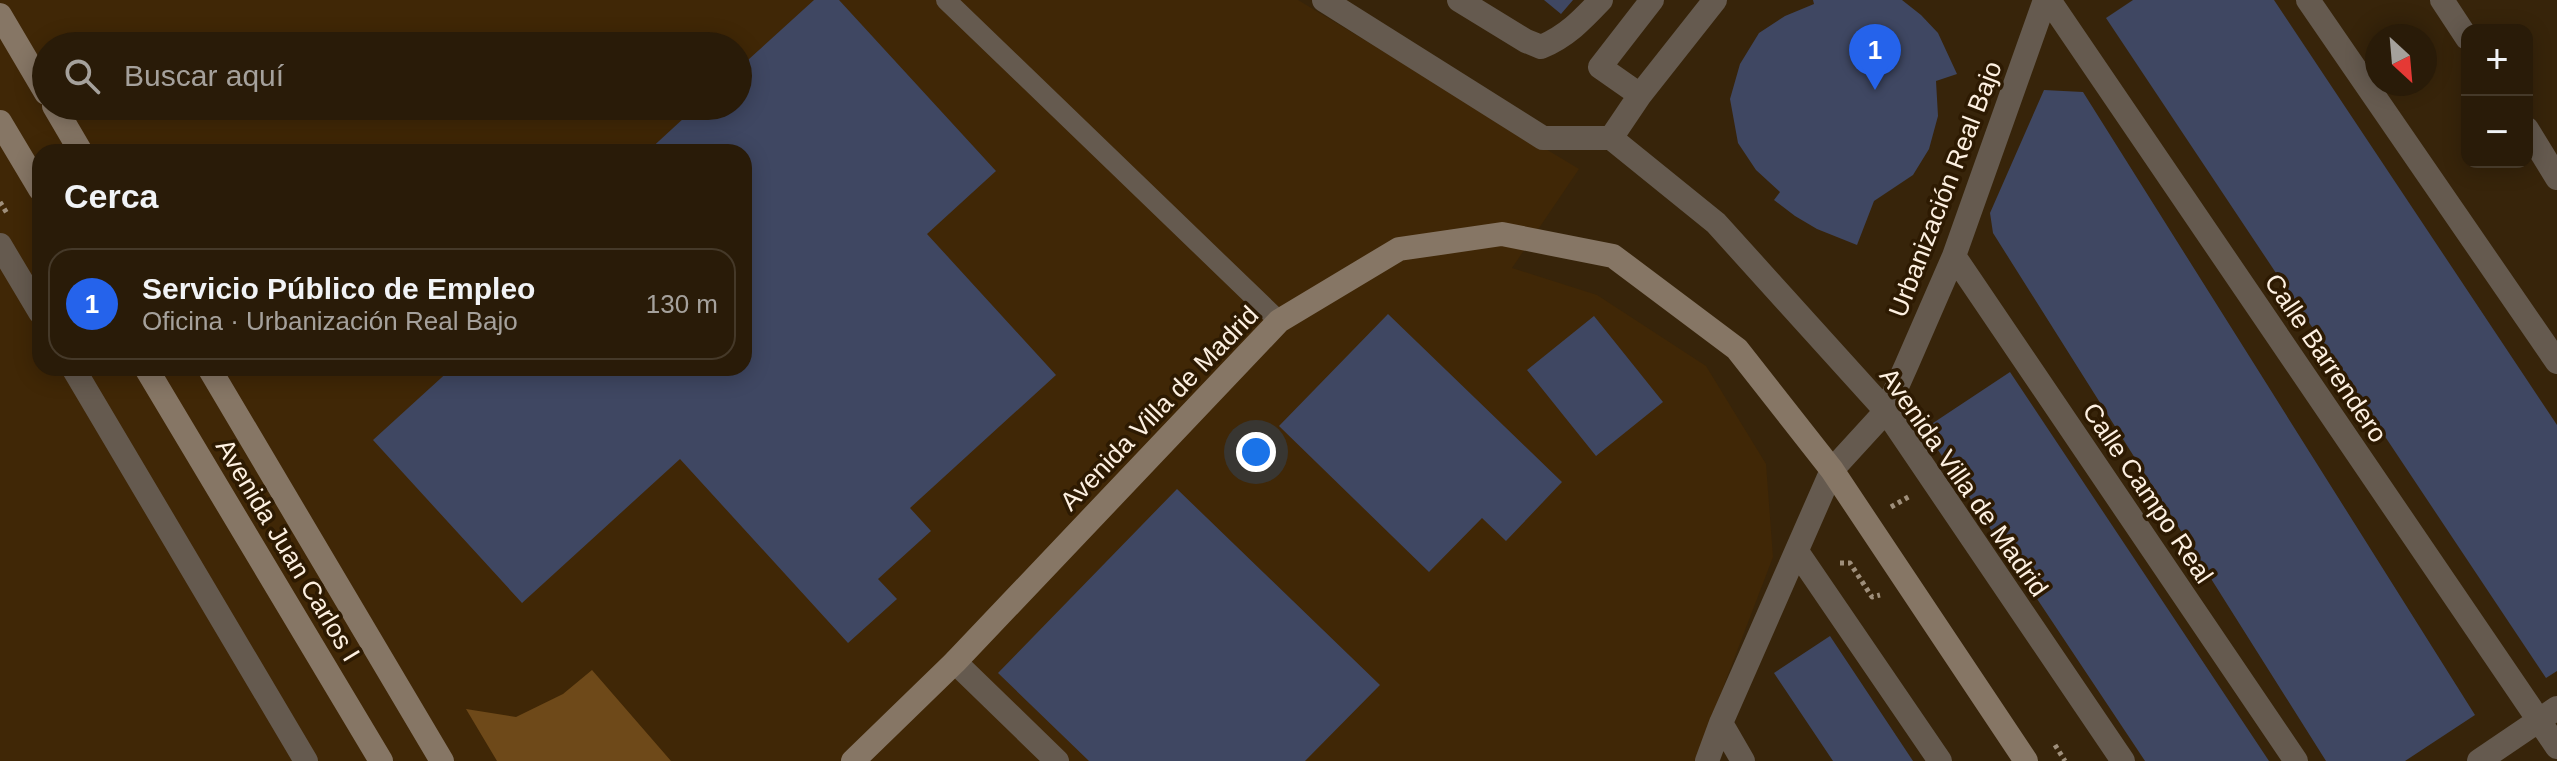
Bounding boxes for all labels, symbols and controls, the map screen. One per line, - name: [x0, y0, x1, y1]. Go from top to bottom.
- pin: 1: [1849, 24, 1901, 90]
- north arrow: [2365, 24, 2437, 96]
- map controls: [2461, 24, 2533, 168]
- button: +: [2461, 24, 2533, 96]
- search box: [32, 32, 752, 120]
- icon: search: [60, 54, 104, 98]
- street label: Urbanización Real Bajo: [1882, 57, 2008, 321]
- text: Buscar aquí: [124, 59, 284, 92]
- button: −: [2461, 96, 2533, 168]
- text: Cerca: [64, 177, 159, 215]
- street label: Calle Barrendero: [2259, 268, 2393, 448]
- text: Servicio Público de Empleo: [142, 272, 535, 305]
- text: 1: [85, 289, 99, 319]
- text: 130 m: [646, 289, 718, 319]
- street label: Avenida Villa de Madrid: [1054, 300, 1264, 516]
- text: Oficina · Urbanización Real Bajo: [142, 306, 518, 336]
- street label: Avenida Villa de Madrid: [1874, 362, 2054, 602]
- street label: Calle Campo Real: [2077, 397, 2219, 589]
- your location: [1236, 432, 1276, 472]
- street label: Avenida Juan Carlos I: [210, 433, 366, 667]

